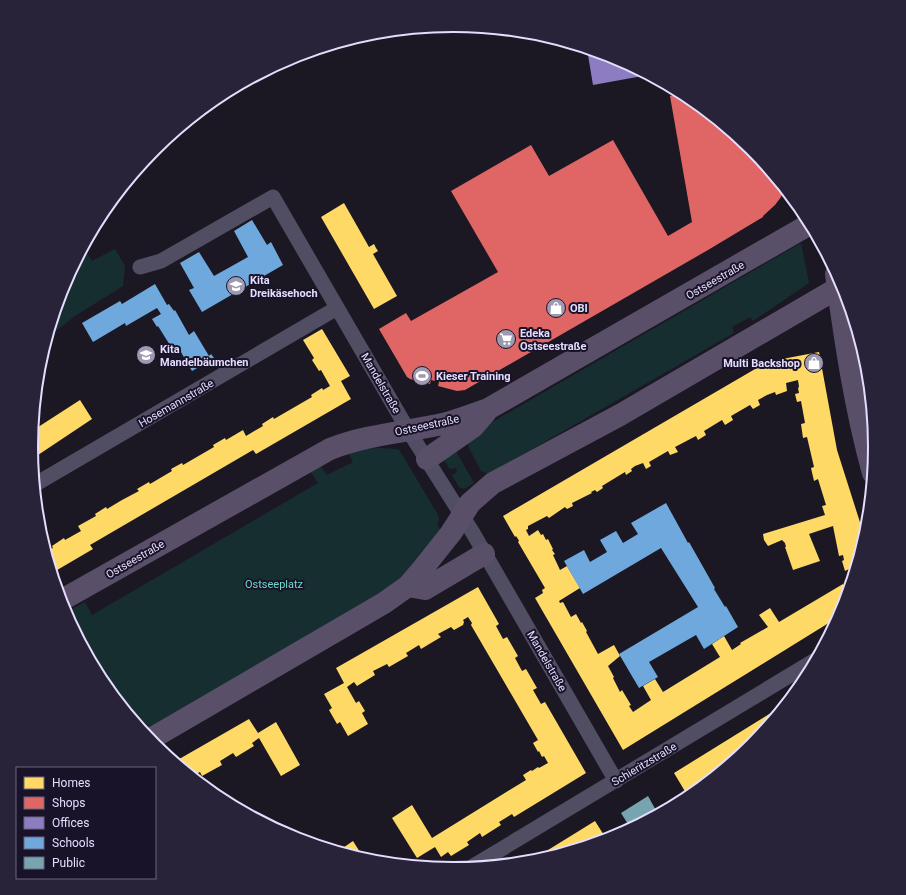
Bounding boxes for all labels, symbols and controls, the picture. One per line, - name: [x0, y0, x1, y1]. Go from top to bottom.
- street label: Ostseestraße: [684, 258, 747, 302]
- place label: Kita Dreikäsehoch: [250, 274, 318, 300]
- school or university icon: Kita Dreikäsehoch: [225, 275, 247, 297]
- shop icon: OBI: [545, 297, 567, 319]
- place label: OBI: [570, 302, 588, 315]
- place label: Edeka Ostseestraße: [520, 327, 587, 353]
- supermarket icon: Edeka Ostseestraße: [495, 328, 517, 350]
- place label: Kita Mandelbäumchen: [160, 343, 249, 369]
- school or university icon: Kita Mandelbäumchen: [135, 344, 157, 366]
- street label: Mandelstraße: [358, 351, 403, 416]
- shop icon: Multi Backshop: [803, 352, 825, 374]
- place label: Multi Backshop: [723, 357, 800, 370]
- sports icon: Kieser Training: [411, 365, 433, 387]
- place label: Kieser Training: [436, 370, 511, 383]
- street label: Hosemannstraße: [136, 377, 216, 430]
- street label: Ostseestraße: [394, 412, 461, 439]
- street label: Ostseestraße: [104, 537, 167, 581]
- park label: Ostseeplatz: [245, 578, 304, 591]
- street label: Mandelstraße: [524, 629, 569, 694]
- street label: Schieritzstraße: [609, 740, 679, 789]
- legend: [16, 767, 156, 879]
- text: Homes: [52, 776, 90, 790]
- text: Shops: [52, 796, 86, 810]
- text: Offices: [52, 816, 89, 830]
- text: Schools: [52, 836, 95, 850]
- text: Public: [52, 856, 85, 870]

